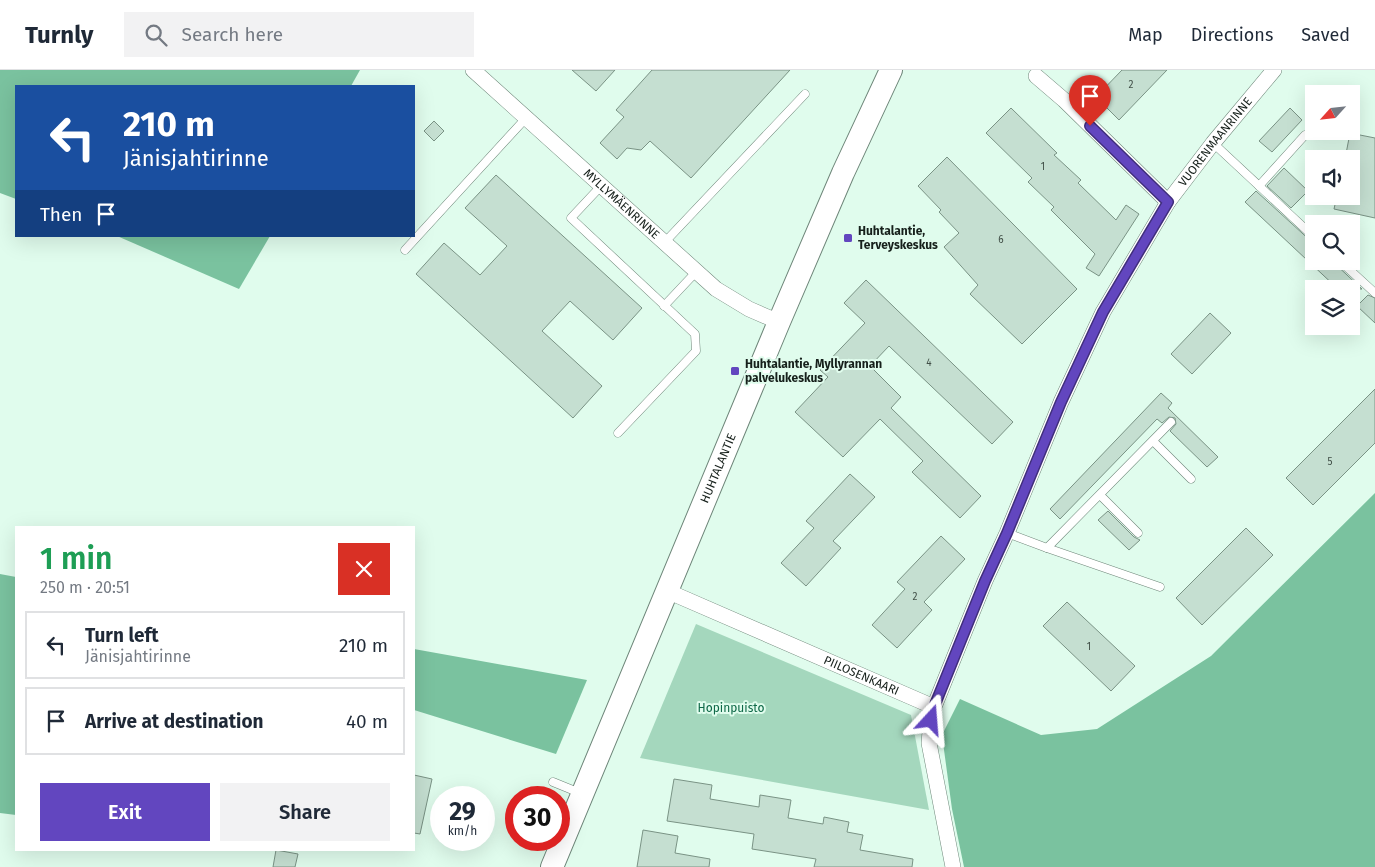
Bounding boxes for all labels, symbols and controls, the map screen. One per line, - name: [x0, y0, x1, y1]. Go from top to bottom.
- search box: [124, 12, 474, 57]
- text: Turnly: [25, 21, 94, 49]
- icon: search: [142, 21, 170, 49]
- text: Search here: [182, 23, 283, 46]
- text: Map: [1128, 24, 1163, 46]
- text: Directions: [1191, 24, 1273, 46]
- text: Saved: [1301, 24, 1350, 46]
- pin: [1069, 75, 1111, 126]
- house number: 2: [1129, 79, 1134, 91]
- icon: arrive: [1076, 82, 1104, 110]
- north arrow: [1305, 85, 1360, 140]
- map controls: [1305, 85, 1360, 335]
- street label: VUORENMAANRINNE: [1176, 95, 1255, 189]
- text: 210 m: [123, 103, 215, 145]
- icon: left: [40, 105, 105, 170]
- text: Jänisjahtirinne: [123, 145, 269, 172]
- button: sound: [1305, 150, 1360, 205]
- house number: 1: [1041, 161, 1045, 173]
- street label: MYLLYMÄENRINNE: [581, 166, 662, 242]
- icon: arrive: [92, 200, 120, 228]
- text: Then: [40, 203, 82, 226]
- button: search: [1305, 215, 1360, 270]
- place label: Huhtalantie, Terveyskeskus: [858, 224, 938, 252]
- marker: Huhtalantie, Terveyskeskus: [842, 232, 854, 244]
- house number: 6: [998, 234, 1004, 246]
- button: layers: [1305, 280, 1360, 335]
- place label: Huhtalantie, Myllyrannan palvelukeskus: [745, 357, 882, 385]
- house number: 4: [926, 357, 932, 369]
- marker: Huhtalantie, Myllyrannan palvelukeskus: [729, 365, 741, 377]
- street label: HUHTALANTIE: [697, 431, 739, 505]
- house number: 5: [1327, 456, 1333, 468]
- text: 1 min: [40, 541, 112, 577]
- button: close: [338, 543, 390, 595]
- text: 250 m · 20:51: [40, 578, 130, 597]
- house number: 2: [913, 591, 918, 603]
- text: Turn left: [85, 624, 159, 647]
- icon: left: [42, 631, 70, 659]
- text: 210 m: [339, 634, 388, 657]
- house number: 1: [1087, 641, 1091, 653]
- text: Jänisjahtirinne: [85, 647, 191, 666]
- street label: PIILOSENKAARI: [822, 653, 901, 698]
- position arrow: [904, 693, 956, 745]
- park label: Hopinpuisto: [698, 701, 764, 715]
- icon: arrive: [42, 707, 70, 735]
- text: Arrive at destination: [85, 710, 264, 733]
- text: 40 m: [346, 710, 388, 733]
- button: Exit: [40, 783, 210, 841]
- button: Share: [220, 783, 390, 841]
- speed limit sign: 30: [505, 786, 570, 851]
- text: 29: [449, 797, 476, 827]
- text: km/h: [448, 824, 477, 838]

